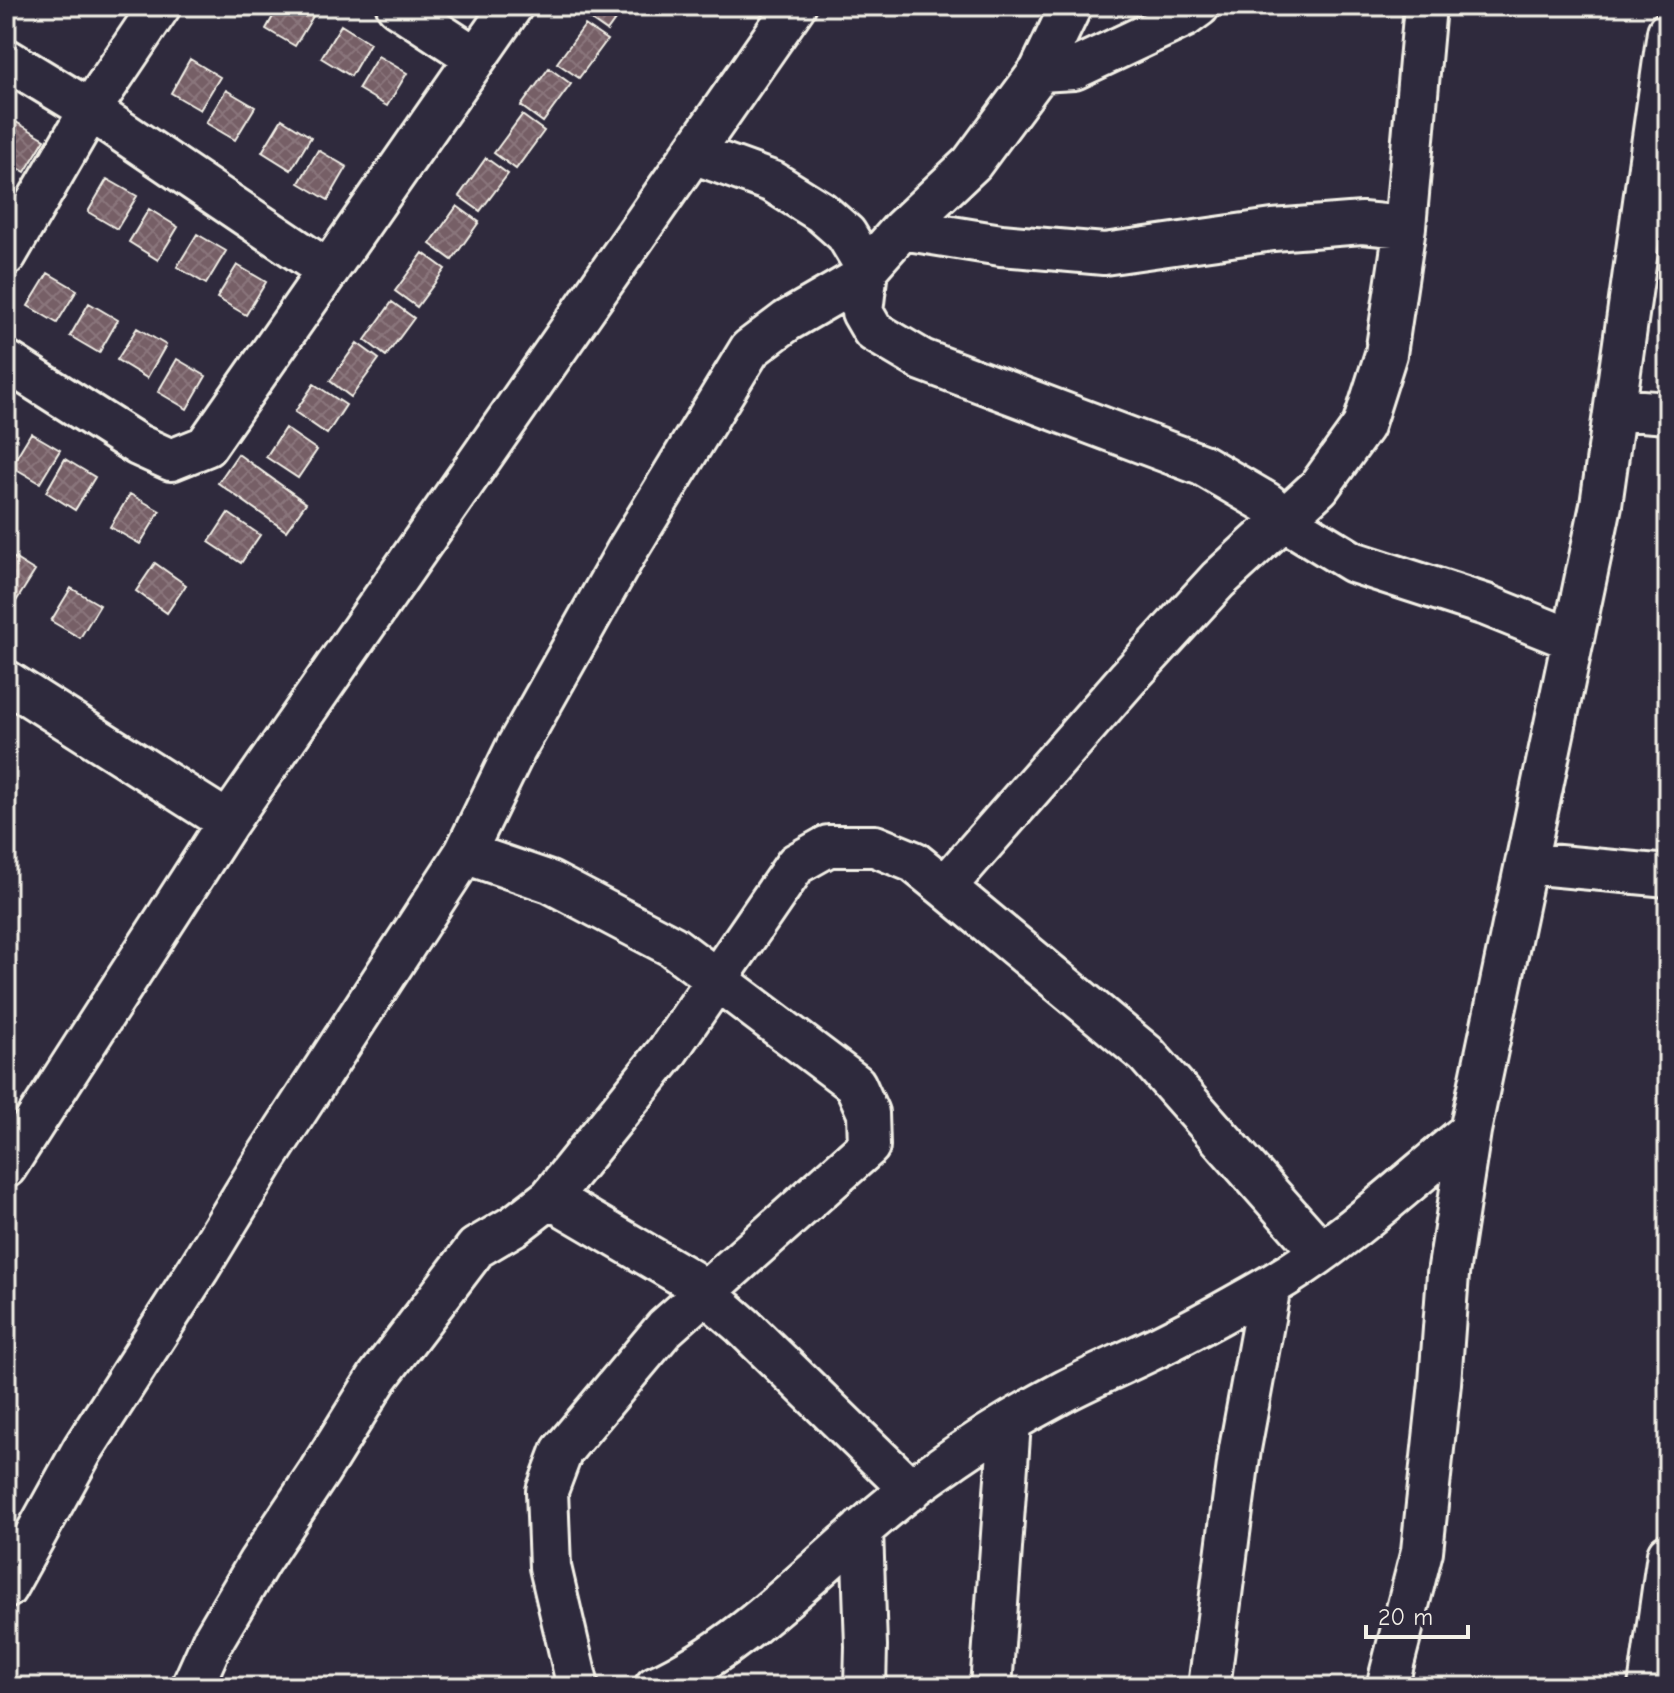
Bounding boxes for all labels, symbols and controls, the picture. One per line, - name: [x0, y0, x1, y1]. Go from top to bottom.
- scale bar: [1366, 1589, 1468, 1639]
- text: 20 m: [1378, 1603, 1433, 1631]

